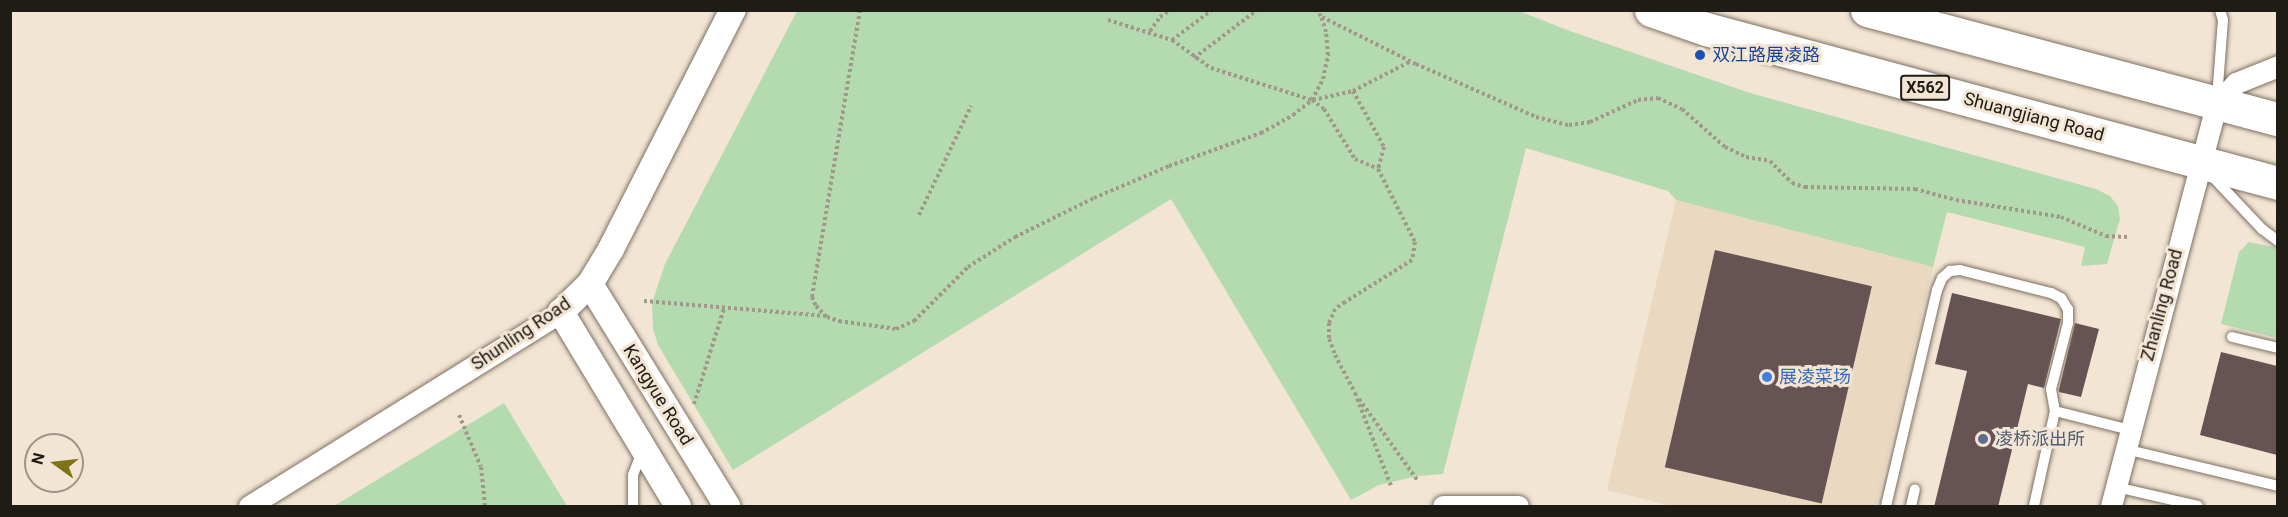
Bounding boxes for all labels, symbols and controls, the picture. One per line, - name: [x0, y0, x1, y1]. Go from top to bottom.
- place label: 双江路展凌路: [1712, 44, 1820, 66]
- marker: 双江路展凌路: [1693, 48, 1707, 62]
- road number: X562: [1900, 75, 1950, 101]
- street label: Shuangjiang Road: [1961, 88, 2107, 146]
- street label: Zhanling Road: [2137, 247, 2187, 363]
- street label: Shunling Road: [467, 293, 575, 375]
- street label: Kangyue Road: [618, 341, 698, 449]
- place label: 展凌菜场: [1779, 366, 1851, 388]
- marker: 展凌菜场: [1760, 370, 1774, 384]
- place label: 凌桥派出所: [1995, 428, 2085, 450]
- marker: 凌桥派出所: [1976, 432, 1990, 446]
- north arrow: [24, 433, 84, 493]
- text: N: [27, 451, 49, 467]

